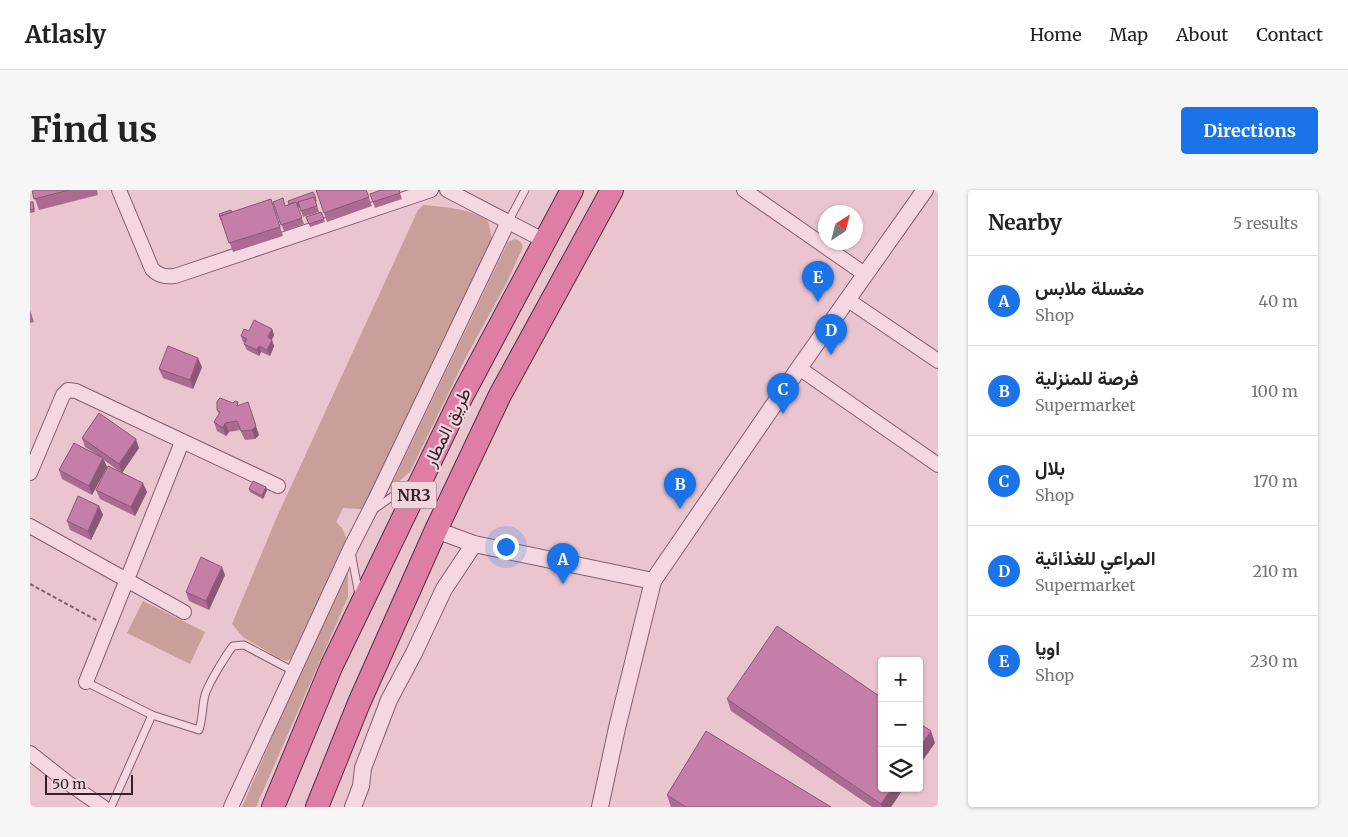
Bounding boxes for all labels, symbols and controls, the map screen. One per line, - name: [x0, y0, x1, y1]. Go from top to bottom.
- text: Atlasly: [25, 19, 106, 50]
- text: Home: [1030, 23, 1082, 46]
- text: Map: [1110, 23, 1148, 46]
- text: About: [1176, 23, 1228, 46]
- text: Contact: [1256, 23, 1323, 46]
- button: Directions: [1181, 107, 1318, 154]
- text: Find us: [30, 108, 157, 152]
- north arrow: [818, 205, 863, 250]
- text: Nearby: [988, 209, 1062, 236]
- text: 5 results: [1233, 213, 1298, 233]
- pin: E: [802, 261, 834, 302]
- text: مغسلة ملابس: [1035, 276, 1144, 300]
- text: A: [998, 291, 1010, 311]
- text: 40 m: [1258, 291, 1298, 311]
- text: Shop: [1035, 305, 1074, 325]
- pin: D: [815, 314, 847, 355]
- text: فرصة للمنزلية: [1035, 366, 1139, 390]
- pin: C: [767, 373, 799, 414]
- text: B: [998, 381, 1010, 401]
- text: 100 m: [1251, 381, 1298, 401]
- street label: طريق المطار: [418, 384, 476, 471]
- text: Supermarket: [1035, 395, 1136, 415]
- text: بلال: [1035, 456, 1065, 480]
- pin: B: [664, 468, 696, 509]
- text: C: [999, 471, 1009, 491]
- text: 170 m: [1253, 471, 1298, 491]
- road number: NR3: [392, 482, 436, 508]
- text: Shop: [1035, 485, 1074, 505]
- your location: [493, 534, 519, 560]
- pin: A: [547, 543, 579, 584]
- text: المراعي للغذائية: [1035, 546, 1156, 570]
- text: D: [998, 561, 1010, 581]
- text: 210 m: [1253, 561, 1298, 581]
- text: Supermarket: [1035, 575, 1136, 595]
- text: اويا: [1035, 636, 1060, 660]
- text: E: [999, 651, 1009, 671]
- text: 230 m: [1250, 651, 1298, 671]
- map controls: [878, 657, 923, 792]
- button: +: [878, 657, 923, 702]
- text: Shop: [1035, 665, 1074, 685]
- button: −: [878, 702, 923, 747]
- button: layers: [878, 747, 923, 792]
- scale bar: [45, 772, 132, 795]
- text: 50 m: [52, 775, 86, 793]

